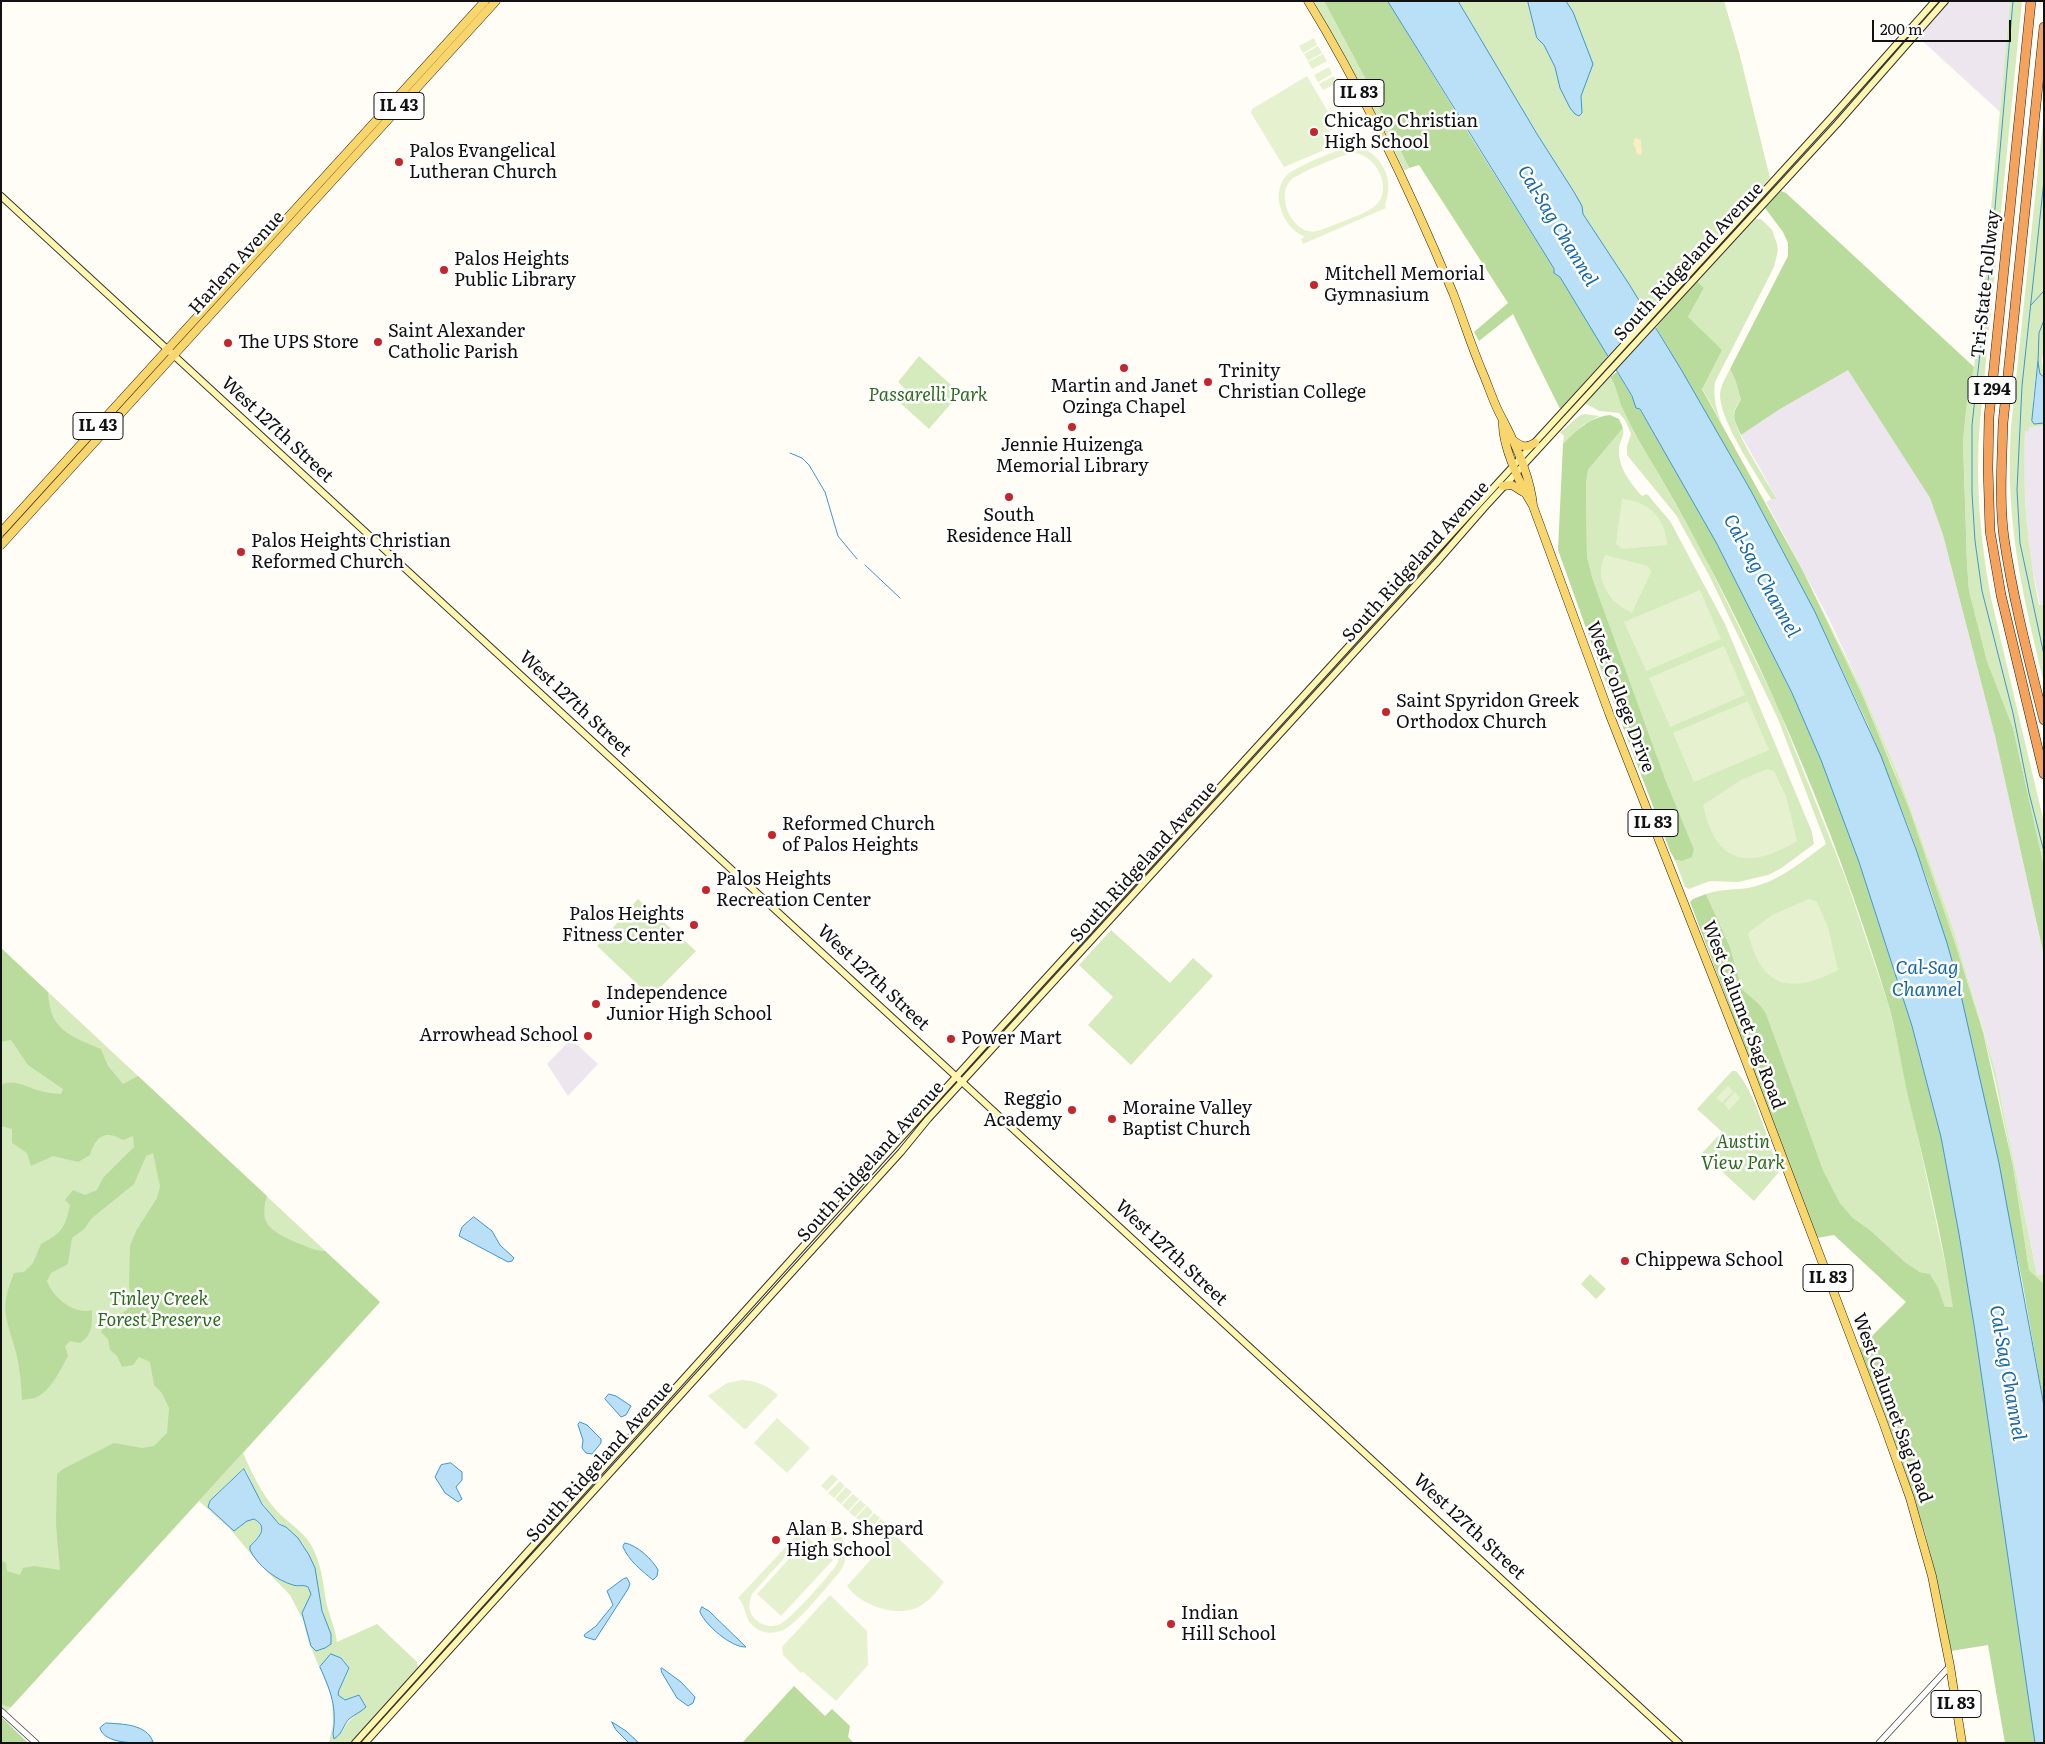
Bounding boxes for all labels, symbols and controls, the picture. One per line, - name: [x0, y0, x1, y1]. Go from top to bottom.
- scale bar: [1875, 10, 2014, 42]
- text: 200 m: [1880, 17, 1923, 40]
- road number: IL 83: [1334, 80, 1384, 106]
- road number: IL 43: [374, 92, 424, 120]
- place label: Chicago Christian High School: [1324, 111, 1478, 154]
- marker: Chicago Christian High School: [1308, 126, 1320, 138]
- place label: Palos Evangelical Lutheran Church: [409, 141, 557, 183]
- marker: Palos Evangelical Lutheran Church: [393, 156, 405, 168]
- water label: Cal-Sag Channel: [1512, 161, 1602, 291]
- street label: South Ridgeland Avenue: [1610, 178, 1768, 346]
- street label: Harlem Avenue: [185, 207, 289, 319]
- street label: Tri-State Tollway: [1967, 209, 2005, 359]
- place label: Palos Heights Public Library: [454, 249, 576, 292]
- marker: Palos Heights Public Library: [438, 264, 450, 276]
- place label: Mitchell Memorial Gymnasium: [1324, 264, 1485, 306]
- marker: Mitchell Memorial Gymnasium: [1308, 279, 1320, 291]
- place label: Saint Alexander Catholic Parish: [388, 321, 525, 364]
- place label: The UPS Store: [238, 332, 359, 354]
- marker: Saint Alexander Catholic Parish: [372, 336, 384, 348]
- marker: The UPS Store: [222, 337, 234, 349]
- place label: Trinity Christian College: [1218, 361, 1366, 404]
- marker: Martin and Janet Ozinga Chapel: [1118, 362, 1130, 374]
- street label: West 127th Street: [216, 372, 338, 488]
- place label: Martin and Janet Ozinga Chapel: [1050, 376, 1198, 418]
- marker: Trinity Christian College: [1202, 376, 1214, 388]
- road number: I 294: [1968, 376, 2016, 404]
- park label: Passarelli Park: [868, 385, 988, 407]
- road number: IL 43: [73, 412, 123, 440]
- marker: Jennie Huizenga Memorial Library: [1066, 421, 1078, 433]
- place label: Jennie Huizenga Memorial Library: [995, 435, 1149, 478]
- street label: South Ridgeland Avenue: [1338, 477, 1494, 647]
- marker: South Residence Hall: [1003, 491, 1015, 503]
- place label: South Residence Hall: [946, 505, 1072, 548]
- water label: Cal-Sag Channel: [1718, 511, 1804, 641]
- place label: Palos Heights Christian Reformed Church: [251, 531, 451, 574]
- marker: Palos Heights Christian Reformed Church: [235, 546, 247, 558]
- street label: West College Drive: [1581, 618, 1659, 776]
- street label: West 127th Street: [514, 646, 636, 762]
- place label: Saint Spyridon Greek Orthodox Church: [1396, 691, 1579, 734]
- marker: Saint Spyridon Greek Orthodox Church: [1380, 706, 1392, 718]
- street label: South Ridgeland Avenue: [1066, 777, 1222, 947]
- road number: IL 83: [1628, 810, 1678, 836]
- place label: Reformed Church of Palos Heights: [782, 814, 935, 856]
- marker: Reformed Church of Palos Heights: [766, 829, 778, 841]
- place label: Palos Heights Recreation Center: [716, 869, 871, 912]
- marker: Palos Heights Recreation Center: [700, 884, 712, 896]
- place label: Palos Heights Fitness Center: [562, 904, 684, 946]
- street label: West Calumet Sag Road: [1697, 918, 1789, 1112]
- marker: Palos Heights Fitness Center: [688, 919, 700, 931]
- street label: West 127th Street: [812, 920, 934, 1036]
- water label: Cal-Sag Channel: [1892, 957, 1962, 1001]
- place label: Independence Junior High School: [606, 983, 772, 1026]
- marker: Independence Junior High School: [590, 998, 602, 1010]
- place label: Arrowhead School: [419, 1025, 578, 1047]
- place label: Power Mart: [961, 1028, 1062, 1050]
- marker: Arrowhead School: [582, 1030, 594, 1042]
- marker: Power Mart: [945, 1033, 957, 1045]
- street label: South Ridgeland Avenue: [793, 1077, 949, 1247]
- place label: Reggio Academy: [983, 1089, 1062, 1132]
- place label: Moraine Valley Baptist Church: [1122, 1098, 1252, 1140]
- marker: Reggio Academy: [1066, 1104, 1078, 1116]
- marker: Moraine Valley Baptist Church: [1106, 1113, 1118, 1125]
- park label: Austin View Park: [1701, 1132, 1785, 1174]
- street label: West 127th Street: [1110, 1195, 1232, 1311]
- place label: Chippewa School: [1635, 1250, 1783, 1272]
- marker: Chippewa School: [1619, 1255, 1631, 1267]
- road number: IL 83: [1803, 1264, 1853, 1292]
- park label: Tinley Creek Forest Preserve: [97, 1289, 221, 1332]
- water label: Cal-Sag Channel: [1984, 1304, 2030, 1442]
- street label: West Calumet Sag Road: [1848, 1310, 1936, 1506]
- street label: South Ridgeland Avenue: [522, 1377, 678, 1547]
- street label: West 127th Street: [1408, 1469, 1530, 1585]
- place label: Alan B. Shepard High School: [786, 1519, 923, 1562]
- marker: Alan B. Shepard High School: [770, 1534, 782, 1546]
- place label: Indian Hill School: [1181, 1603, 1276, 1646]
- marker: Indian Hill School: [1165, 1618, 1177, 1630]
- road number: IL 83: [1931, 1690, 1981, 1718]

